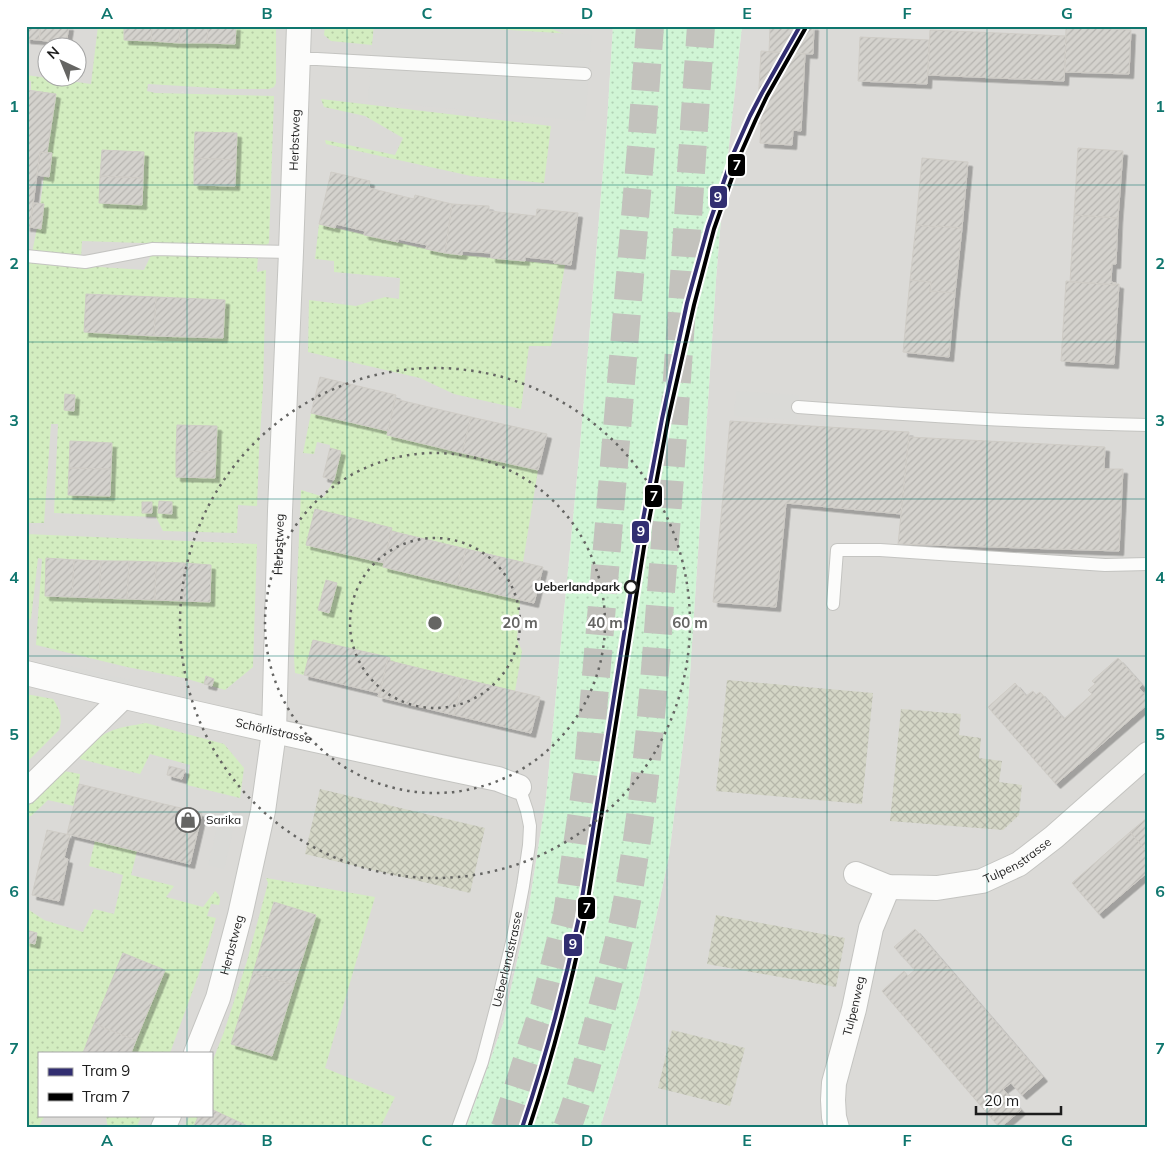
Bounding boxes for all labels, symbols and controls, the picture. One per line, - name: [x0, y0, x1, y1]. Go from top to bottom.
- text: A: [101, 3, 113, 23]
- text: B: [261, 3, 273, 23]
- text: C: [422, 3, 433, 23]
- text: D: [581, 3, 593, 23]
- text: E: [742, 3, 752, 23]
- text: F: [902, 3, 912, 23]
- text: G: [1061, 3, 1073, 23]
- north arrow: [38, 38, 88, 88]
- text: N: [43, 43, 63, 63]
- text: 1: [9, 96, 19, 116]
- text: 1: [1155, 96, 1165, 116]
- street label: Herbstweg: [286, 109, 303, 171]
- line badge: 7: [727, 153, 746, 177]
- text: 7: [733, 156, 741, 174]
- line badge: 9: [709, 185, 728, 209]
- text: 9: [714, 188, 722, 206]
- text: 2: [9, 253, 19, 273]
- text: 2: [1155, 253, 1165, 273]
- text: 3: [9, 410, 19, 430]
- text: 3: [1155, 410, 1165, 430]
- line badge: 7: [644, 484, 663, 508]
- text: 7: [650, 487, 658, 505]
- street label: Herbstweg: [270, 513, 287, 575]
- line badge: 9: [631, 520, 650, 544]
- text: 9: [637, 522, 645, 540]
- text: 4: [9, 567, 19, 587]
- text: 4: [1155, 567, 1165, 587]
- place label: Ueberlandpark: [534, 579, 620, 594]
- marker: Ueberlandpark: [624, 580, 638, 594]
- text: 20 m: [502, 613, 538, 632]
- text: 40 m: [587, 613, 623, 632]
- text: 60 m: [672, 613, 708, 632]
- centre of rings: [426, 614, 444, 632]
- street label: Schörlistrasse: [234, 715, 313, 746]
- text: 5: [9, 724, 19, 744]
- text: 5: [1155, 724, 1165, 744]
- shop icon: Sarika: [175, 807, 201, 833]
- place label: Sarika: [206, 812, 241, 827]
- street label: Tulpenstrasse: [981, 834, 1054, 886]
- text: 6: [9, 881, 19, 901]
- text: 6: [1155, 881, 1165, 901]
- line badge: 7: [577, 896, 596, 920]
- text: 7: [583, 899, 591, 917]
- street label: Ueberlandstrasse: [489, 910, 525, 1009]
- street label: Herbstweg: [216, 913, 247, 977]
- line badge: 9: [563, 933, 583, 957]
- text: 9: [569, 935, 577, 953]
- street label: Tulpenweg: [839, 975, 868, 1038]
- text: 7: [9, 1038, 19, 1058]
- text: 7: [1155, 1038, 1165, 1058]
- legend: [38, 1052, 212, 1116]
- text: Tram 9: [82, 1061, 130, 1080]
- scale bar: [976, 1084, 1062, 1116]
- text: Tram 7: [82, 1087, 130, 1106]
- text: 20 m: [984, 1091, 1019, 1110]
- text: A: [101, 1130, 113, 1150]
- text: B: [261, 1130, 273, 1150]
- text: C: [422, 1130, 433, 1150]
- text: D: [581, 1130, 593, 1150]
- text: E: [742, 1130, 752, 1150]
- text: F: [902, 1130, 912, 1150]
- text: G: [1061, 1130, 1073, 1150]

